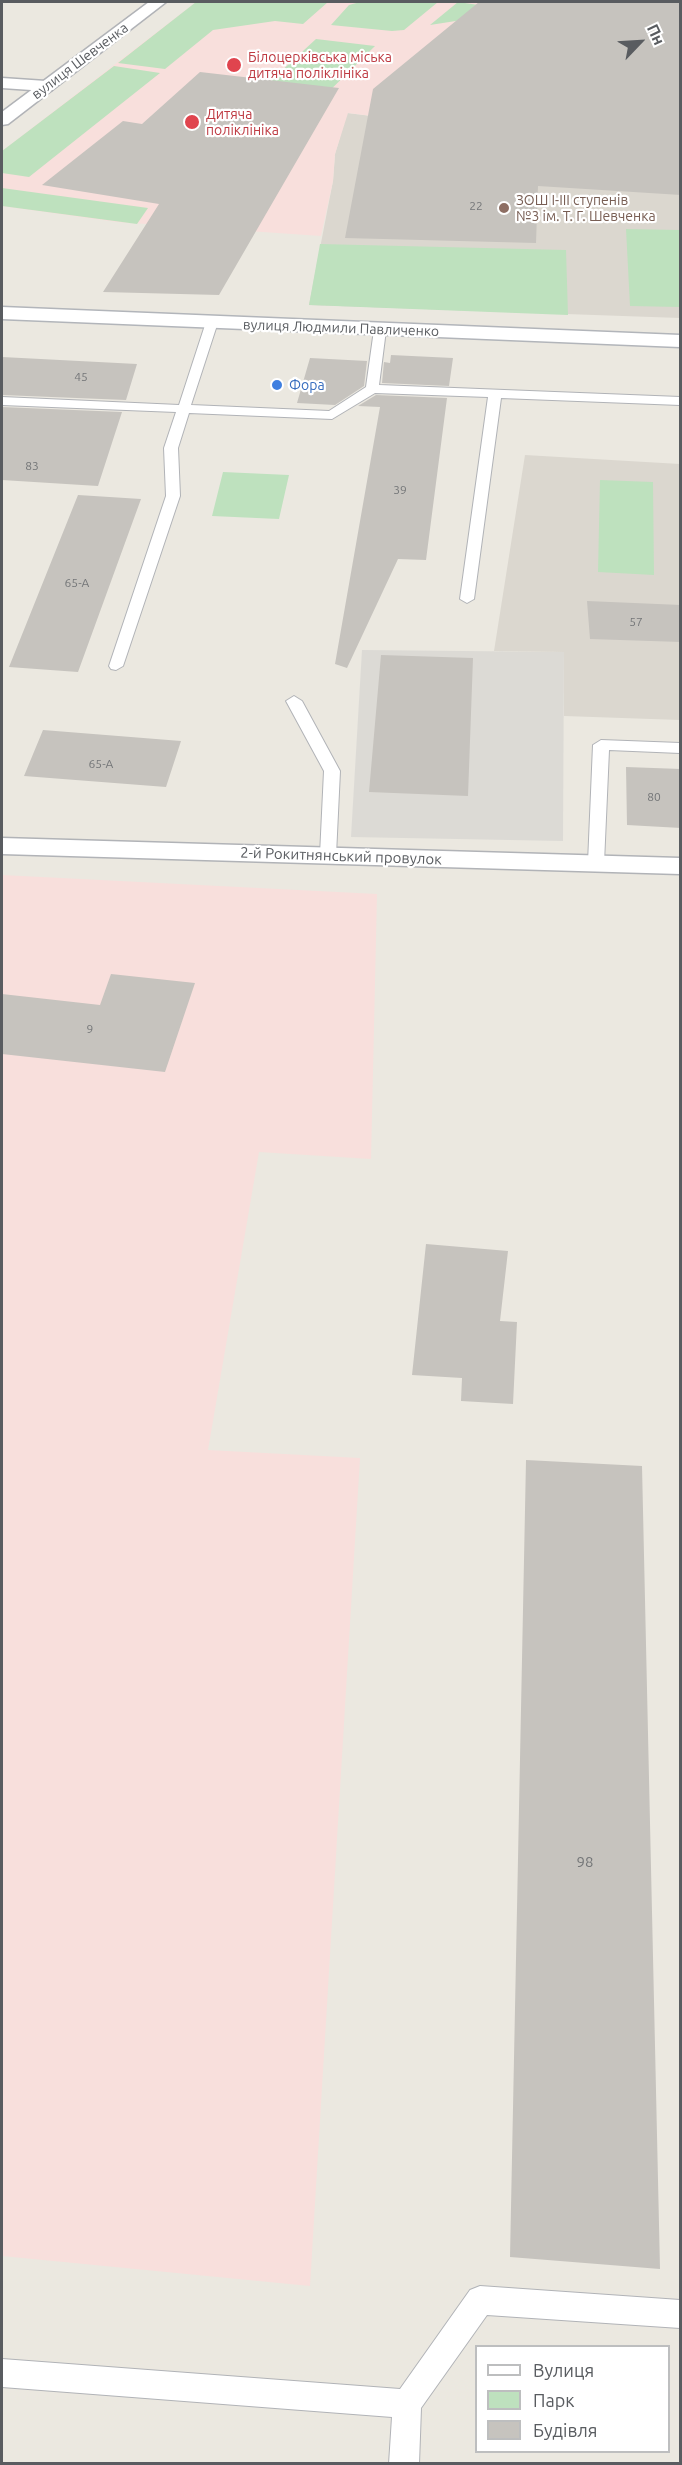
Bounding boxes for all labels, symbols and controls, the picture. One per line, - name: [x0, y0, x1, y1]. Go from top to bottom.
- north arrow: [610, 12, 670, 72]
- street label: вулиця Шевченка: [29, 19, 131, 103]
- text: Пн: [644, 21, 669, 48]
- place label: Білоцерківська міська дитяча поліклініка: [248, 49, 392, 82]
- marker: Білоцерківська міська дитяча поліклініка: [225, 56, 243, 74]
- place label: Дитяча поліклініка: [206, 106, 279, 138]
- marker: Дитяча поліклініка: [183, 113, 201, 131]
- place label: ЗОШ І-ІІІ ступенів №3 ім. Т. Г. Шевченка: [516, 192, 656, 225]
- house number: 22: [469, 199, 483, 213]
- marker: ЗОШ І-ІІІ ступенів №3 ім. Т. Г. Шевченка: [497, 201, 511, 215]
- street label: вулиця Людмили Павличенко: [243, 316, 439, 340]
- house number: 45: [74, 370, 88, 384]
- place label: Фора: [289, 377, 325, 393]
- marker: Фора: [270, 378, 284, 392]
- house number: 83: [25, 459, 39, 473]
- house number: 39: [393, 483, 407, 497]
- house number: 65-А: [65, 576, 89, 590]
- house number: 57: [629, 615, 643, 629]
- house number: 65-А: [89, 757, 113, 771]
- house number: 80: [647, 790, 661, 804]
- street label: 2-й Рокитнянський провулок: [240, 843, 442, 869]
- house number: 9: [87, 1022, 93, 1036]
- house number: 98: [577, 1853, 593, 1871]
- legend: [475, 2345, 670, 2453]
- text: Вулиця: [533, 2360, 594, 2380]
- text: Парк: [533, 2390, 574, 2410]
- text: Будівля: [533, 2420, 598, 2440]

